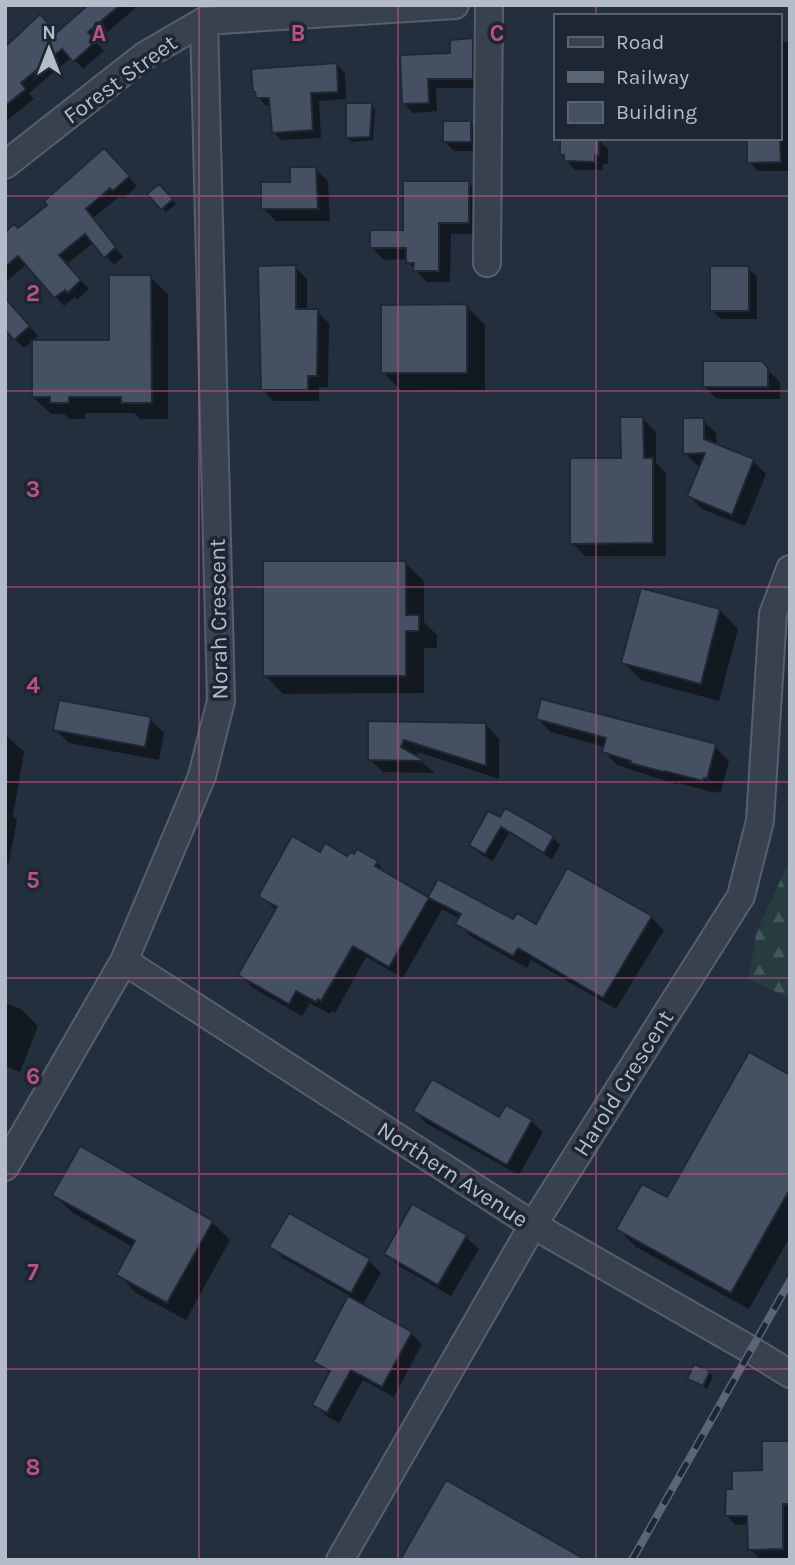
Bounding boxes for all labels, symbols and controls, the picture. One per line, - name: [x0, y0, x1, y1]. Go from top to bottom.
- north arrow: [14, 14, 84, 84]
- legend: [554, 14, 781, 140]
- text: A: [92, 20, 106, 47]
- text: B: [291, 20, 305, 47]
- text: C: [490, 20, 504, 47]
- text: N: [42, 22, 56, 44]
- street label: Forest Street: [58, 29, 182, 130]
- text: Road: [616, 30, 664, 54]
- text: Railway: [616, 65, 689, 89]
- text: Building: [616, 100, 697, 124]
- text: 2: [26, 280, 40, 307]
- text: 3: [26, 476, 40, 503]
- street label: Norah Crescent: [204, 538, 233, 700]
- text: 4: [26, 672, 40, 699]
- text: 5: [26, 867, 40, 894]
- street label: Harold Crescent: [568, 1005, 679, 1161]
- text: 6: [26, 1063, 40, 1090]
- street label: Northern Avenue: [372, 1116, 533, 1233]
- text: 7: [27, 1259, 39, 1286]
- text: 8: [26, 1454, 40, 1481]

